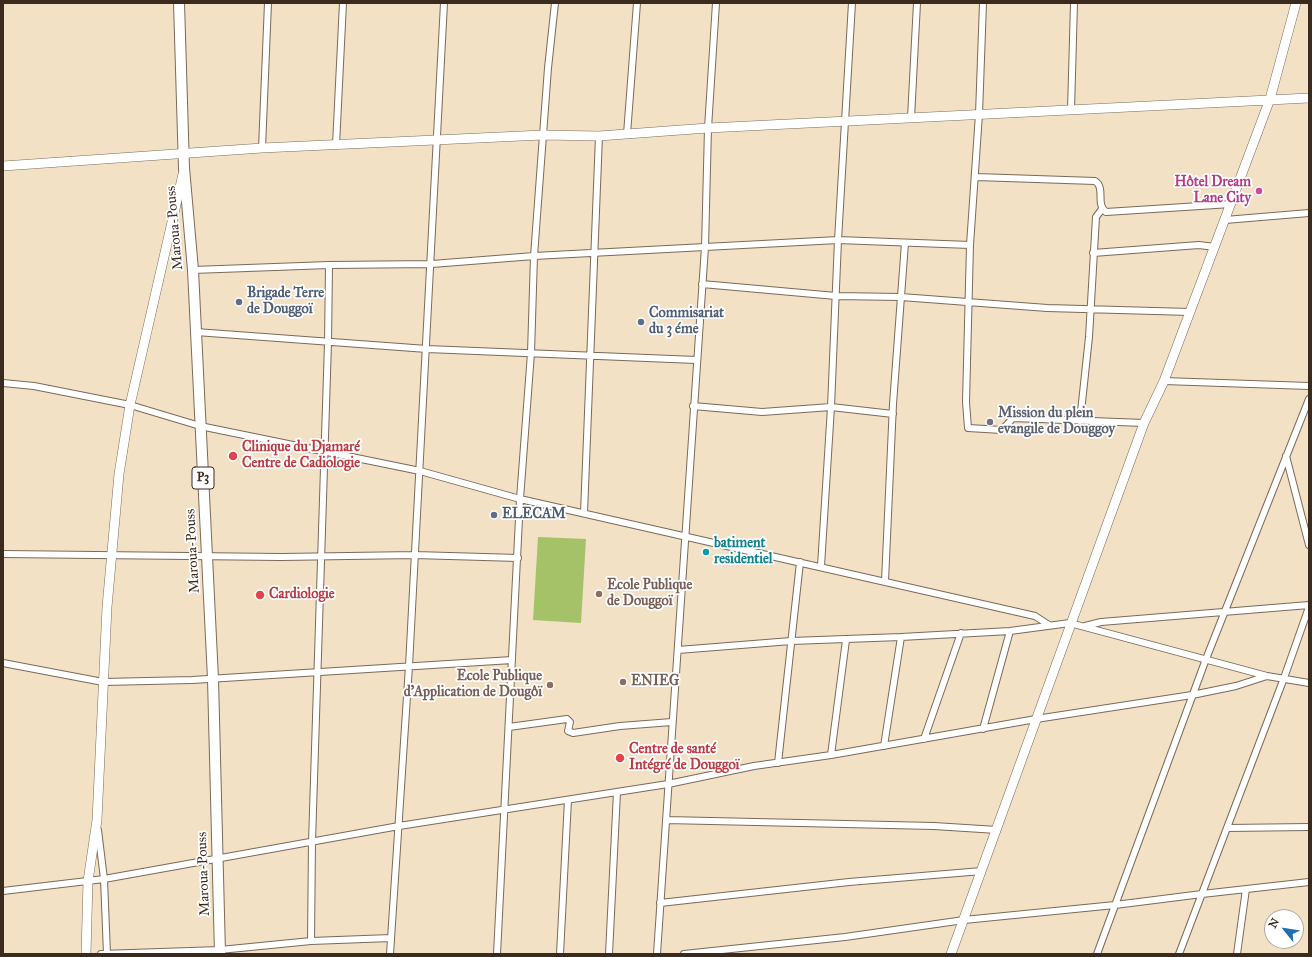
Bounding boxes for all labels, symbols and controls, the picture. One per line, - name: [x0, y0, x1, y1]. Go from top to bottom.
- place label: Hôtel Dream Lane City: [1175, 175, 1251, 208]
- street label: Maroua-Pouss: [163, 185, 187, 271]
- marker: Hôtel Dream Lane City: [1254, 186, 1264, 196]
- place label: Brigade Terre de Douggoï: [247, 286, 324, 318]
- marker: Brigade Terre de Douggoï: [234, 297, 244, 307]
- place label: Commisariat du 3 éme: [649, 306, 724, 338]
- marker: Commisariat du 3 éme: [636, 317, 646, 327]
- place label: Mission du plein evangile de Douggoy: [998, 406, 1115, 438]
- marker: Mission du plein evangile de Douggoy: [985, 417, 995, 427]
- place label: Clinique du Djamaré Centre de Cadiologie: [242, 440, 360, 472]
- marker: Clinique du Djamaré Centre de Cadiologie: [227, 450, 239, 462]
- road number: P3: [192, 467, 214, 489]
- place label: ELECAM: [502, 507, 566, 523]
- street label: Maroua-Pouss: [182, 508, 204, 594]
- marker: ELECAM: [489, 510, 499, 520]
- place label: batiment residentiel: [714, 536, 773, 568]
- marker: batiment residentiel: [701, 547, 711, 557]
- place label: Ecole Publique de Douggoï: [607, 578, 692, 610]
- place label: Cardiologie: [269, 587, 335, 603]
- marker: Cardiologie: [254, 589, 266, 601]
- marker: Ecole Publique de Douggoï: [594, 589, 604, 599]
- place label: Ecole Publique d'Application de Dougôï: [404, 669, 542, 702]
- place label: ENIEG: [631, 674, 679, 690]
- marker: ENIEG: [618, 677, 628, 687]
- marker: Ecole Publique d'Application de Dougôï: [545, 680, 555, 690]
- place label: Centre de santé Intégré de Douggoï: [629, 742, 739, 774]
- marker: Centre de santé Intégré de Douggoï: [614, 752, 626, 764]
- street label: Maroua-Pouss: [194, 832, 214, 916]
- north arrow: [1264, 909, 1304, 949]
- text: N: [1266, 916, 1282, 931]

